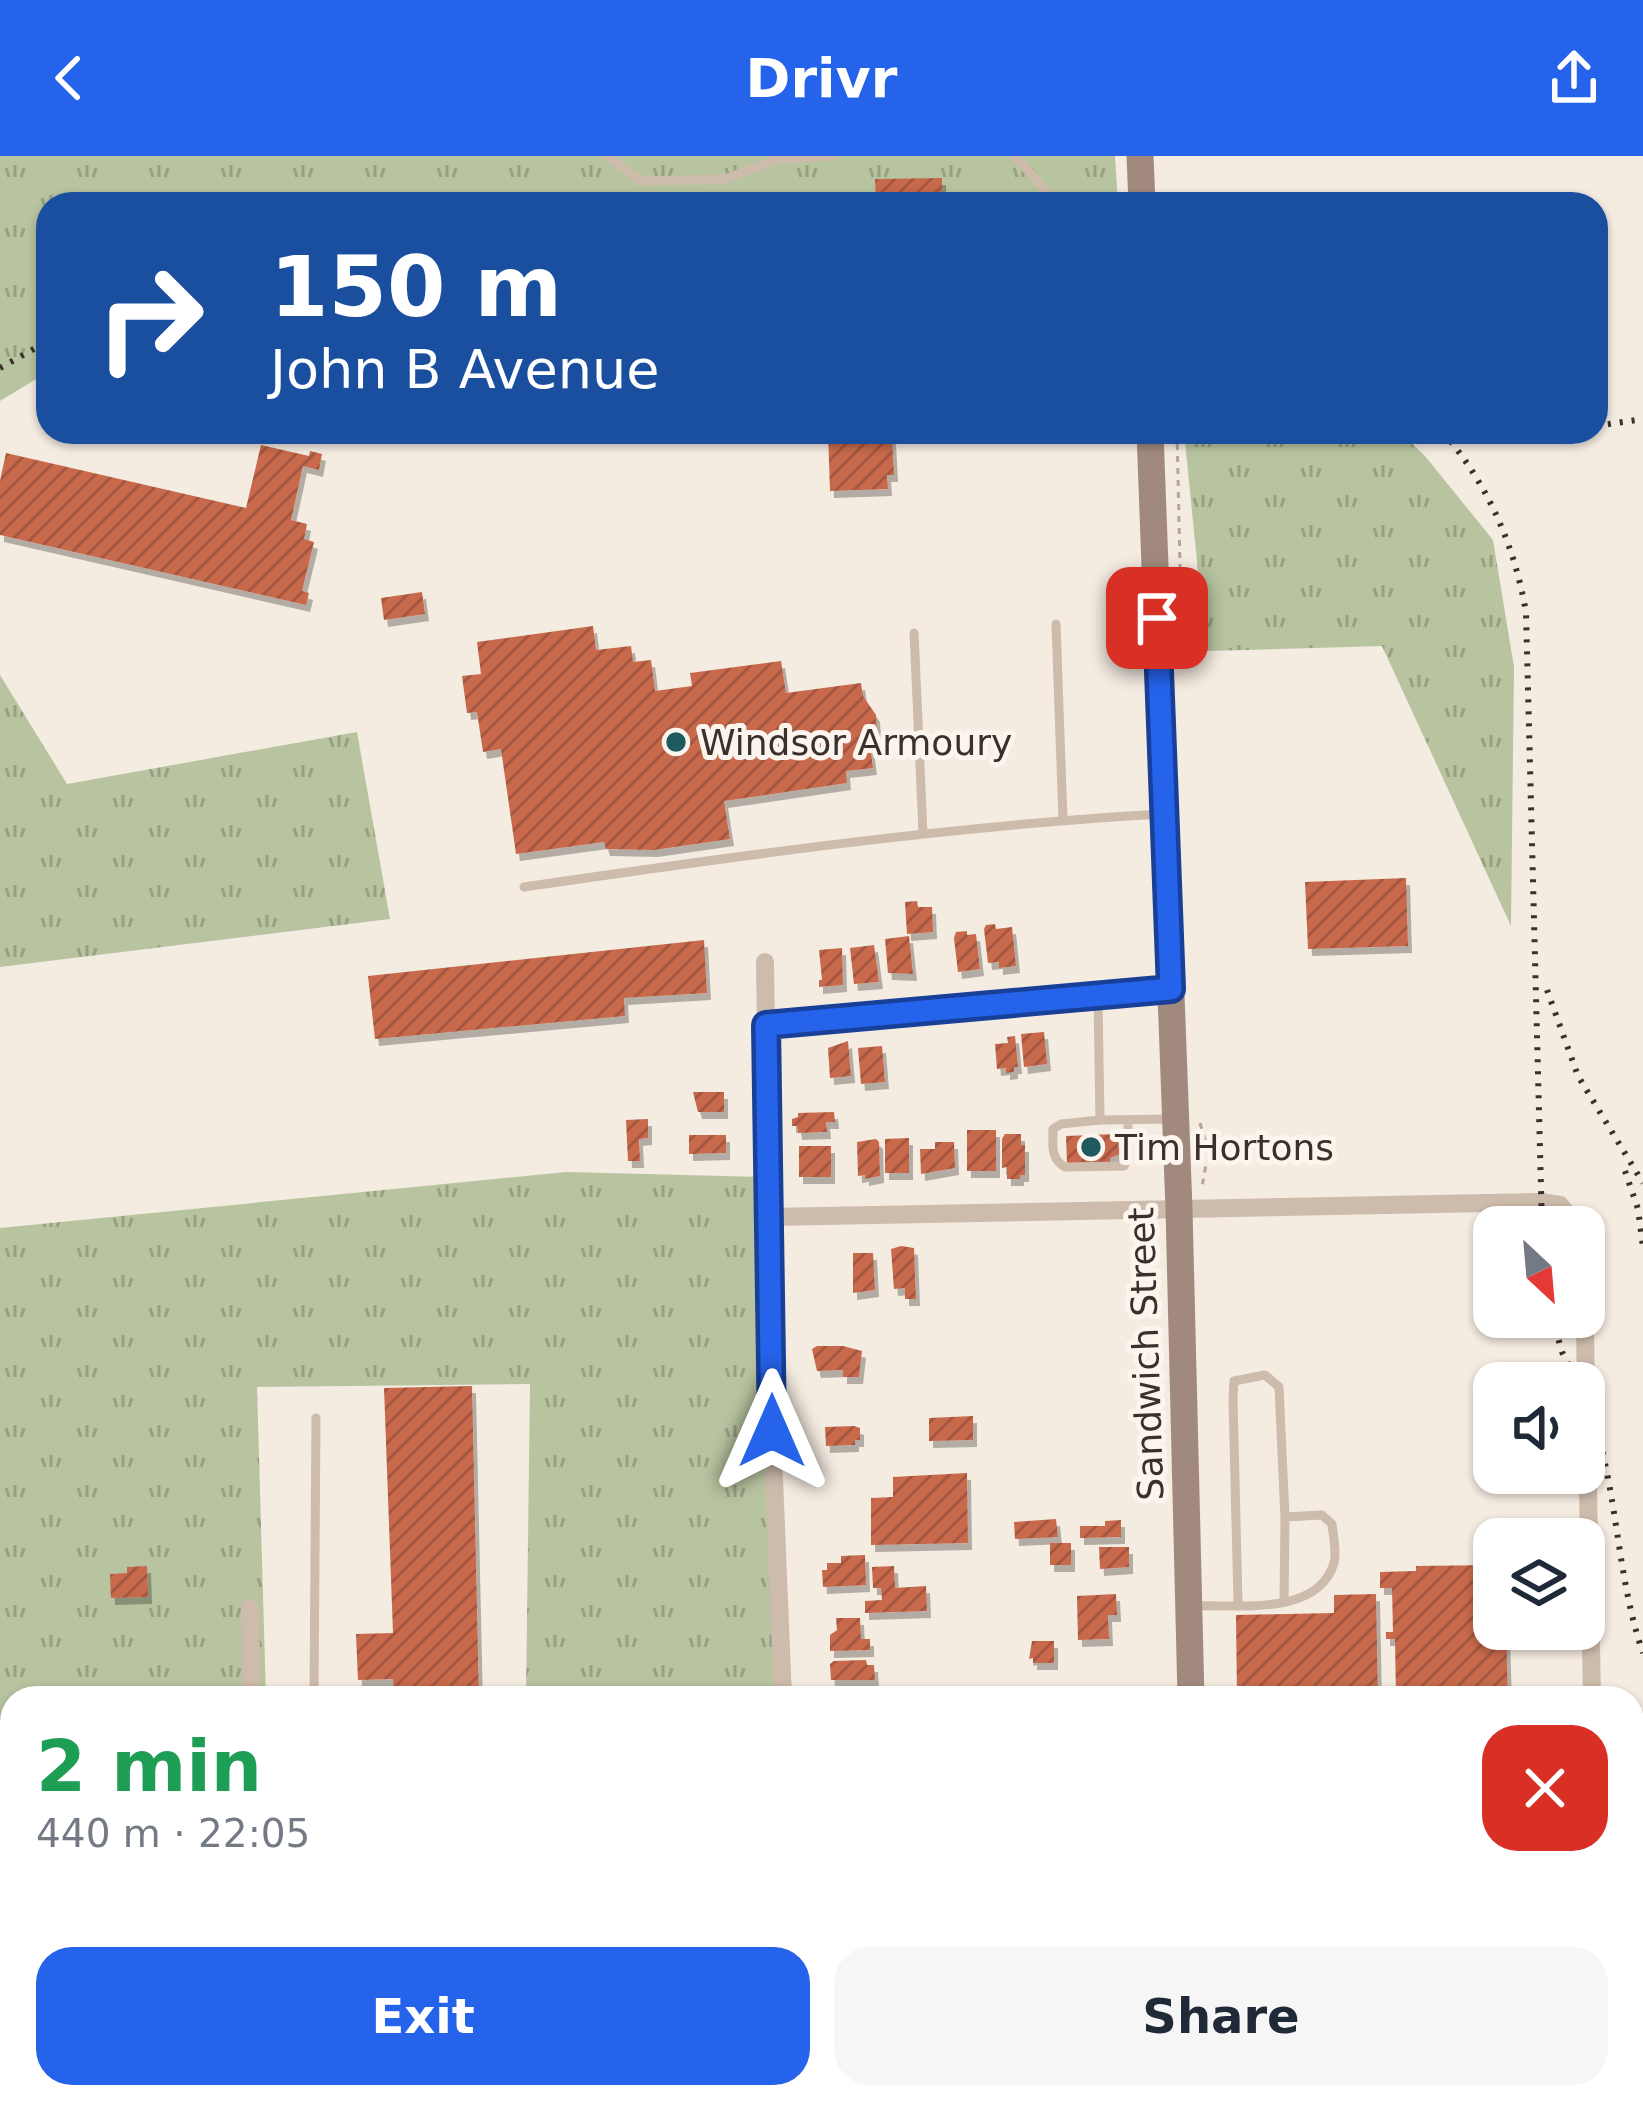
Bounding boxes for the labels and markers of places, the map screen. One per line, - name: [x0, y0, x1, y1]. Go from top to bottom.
- pin: [1106, 567, 1208, 669]
- place label: Windsor Armoury: [700, 722, 1012, 763]
- marker: Windsor Armoury: [663, 729, 689, 755]
- place label: Tim Hortons: [1114, 1127, 1334, 1168]
- marker: Tim Hortons: [1078, 1134, 1104, 1160]

